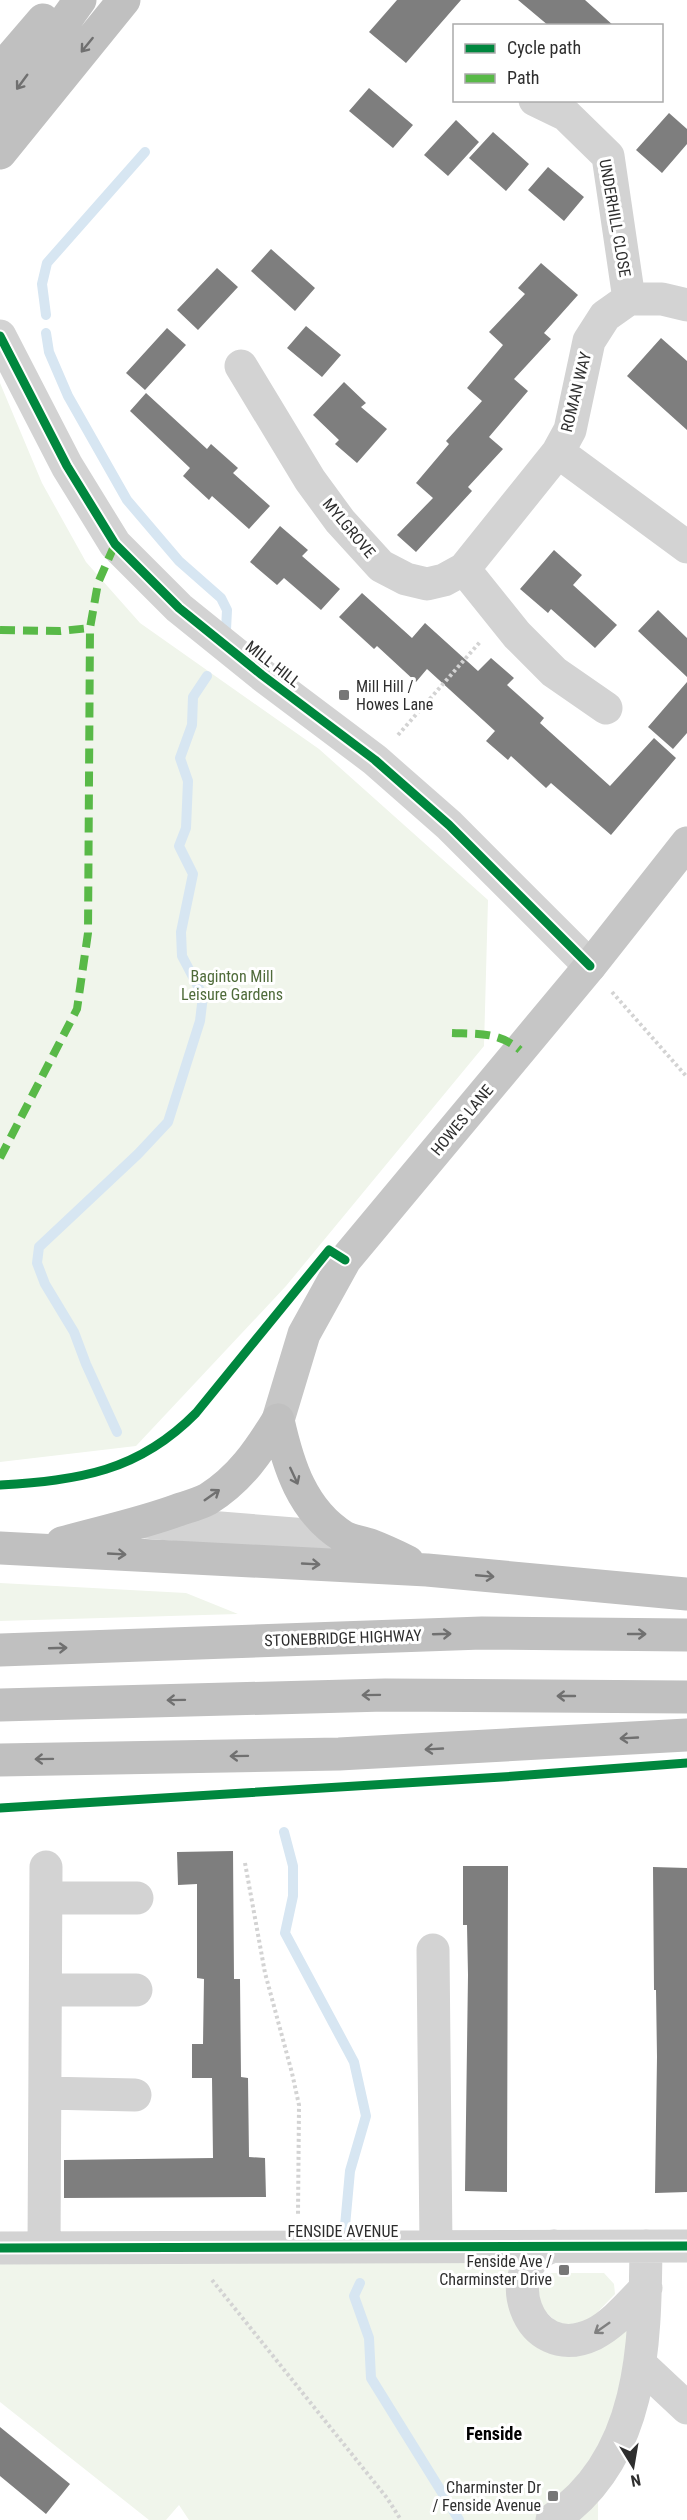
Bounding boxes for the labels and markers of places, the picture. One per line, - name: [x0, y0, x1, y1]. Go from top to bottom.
- place label: Mill Hill / Howes Lane: [356, 677, 433, 714]
- marker: Mill Hill / Howes Lane: [337, 688, 351, 702]
- place label: Fenside Ave / Charminster Drive: [439, 2252, 552, 2289]
- marker: Fenside Ave / Charminster Drive: [557, 2263, 571, 2277]
- place label: Charminster Dr / Fenside Avenue: [432, 2478, 541, 2515]
- marker: Charminster Dr / Fenside Avenue: [546, 2489, 560, 2503]

